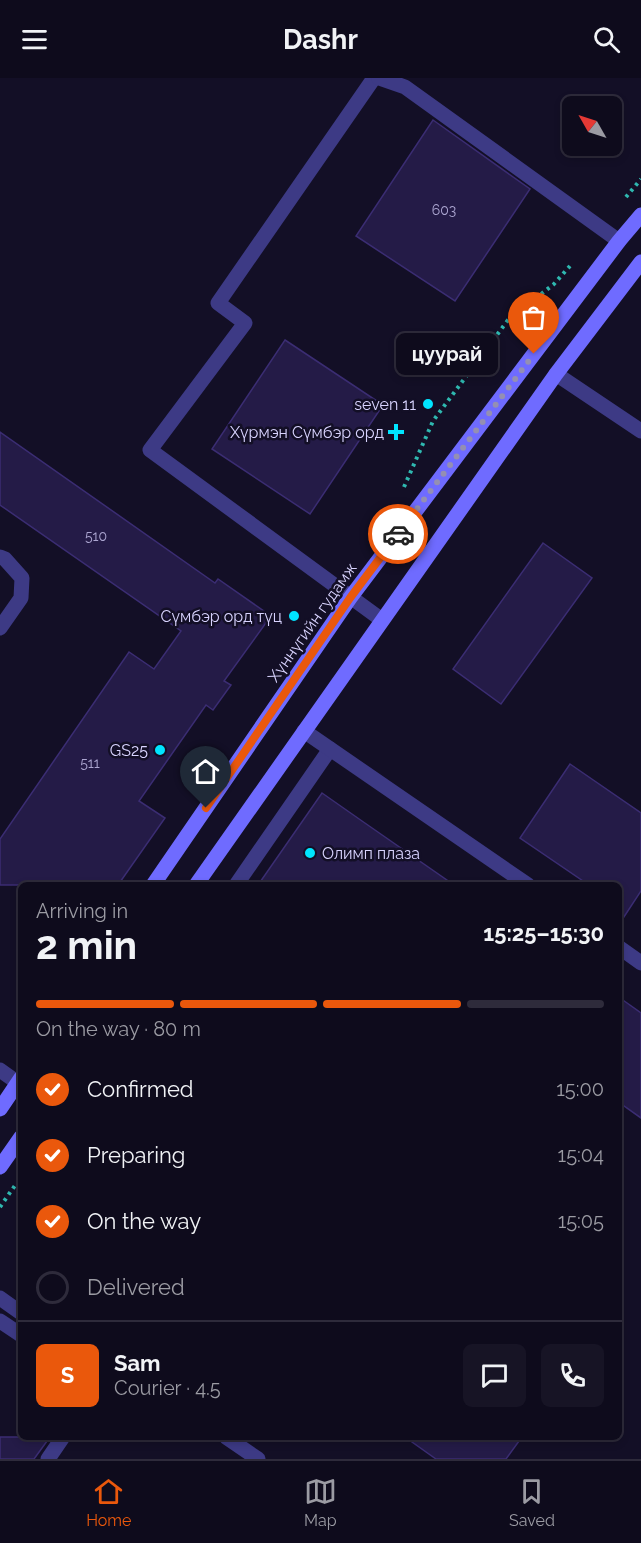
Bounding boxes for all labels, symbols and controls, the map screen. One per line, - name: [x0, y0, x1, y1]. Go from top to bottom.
- icon: menu: [18, 23, 51, 56]
- icon: search: [590, 23, 623, 56]
- text: Dashr: [283, 24, 358, 55]
- north arrow: [562, 96, 622, 156]
- map controls: [562, 96, 622, 156]
- house number: 603: [432, 202, 456, 218]
- pin: [508, 292, 559, 354]
- icon: bag: [517, 301, 550, 334]
- callout: цуурай: [396, 333, 498, 375]
- text: цуурай: [412, 342, 482, 366]
- place label: seven 11: [354, 395, 416, 414]
- marker: seven 11: [421, 397, 435, 411]
- place label: Хүрмэн Сүмбэр орд: [230, 423, 384, 442]
- marker: Хүрмэн Сүмбэр орд: [389, 425, 403, 439]
- courier: [368, 504, 428, 564]
- icon: car: [382, 518, 415, 551]
- house number: 510: [85, 528, 107, 544]
- street label: Хүннүгийн гудамж: [264, 558, 361, 686]
- place label: Сүмбэр орд түц: [161, 607, 282, 626]
- marker: Сүмбэр орд түц: [287, 609, 301, 623]
- place label: GS25: [110, 741, 148, 760]
- marker: GS25: [153, 743, 167, 757]
- pin: [180, 746, 231, 808]
- house number: 511: [80, 755, 100, 771]
- icon: home: [189, 755, 222, 788]
- place label: Олимп плаза: [322, 844, 420, 863]
- marker: Олимп плаза: [303, 846, 317, 860]
- text: Arriving in: [36, 899, 128, 923]
- text: 15:25–15:30: [483, 920, 604, 946]
- text: 2 min: [36, 922, 137, 968]
- text: On the way · 80 m: [36, 1017, 201, 1041]
- icon: check: [36, 1073, 69, 1106]
- text: Confirmed: [87, 1076, 194, 1102]
- text: 15:00: [556, 1077, 604, 1101]
- icon: check: [36, 1139, 69, 1172]
- text: Preparing: [87, 1142, 185, 1168]
- text: 15:04: [558, 1143, 604, 1167]
- icon: check: [36, 1205, 69, 1238]
- text: On the way: [87, 1208, 201, 1234]
- text: 15:05: [558, 1209, 604, 1233]
- text: Delivered: [87, 1274, 185, 1300]
- button: chat: [463, 1344, 526, 1407]
- button: phone: [541, 1344, 604, 1407]
- text: Sam: [114, 1350, 161, 1376]
- text: S: [61, 1362, 74, 1388]
- text: Courier · 4.5: [114, 1376, 221, 1400]
- tab: Home: [86, 1475, 131, 1530]
- tab: Map: [304, 1475, 337, 1530]
- tab: Saved: [509, 1475, 555, 1530]

